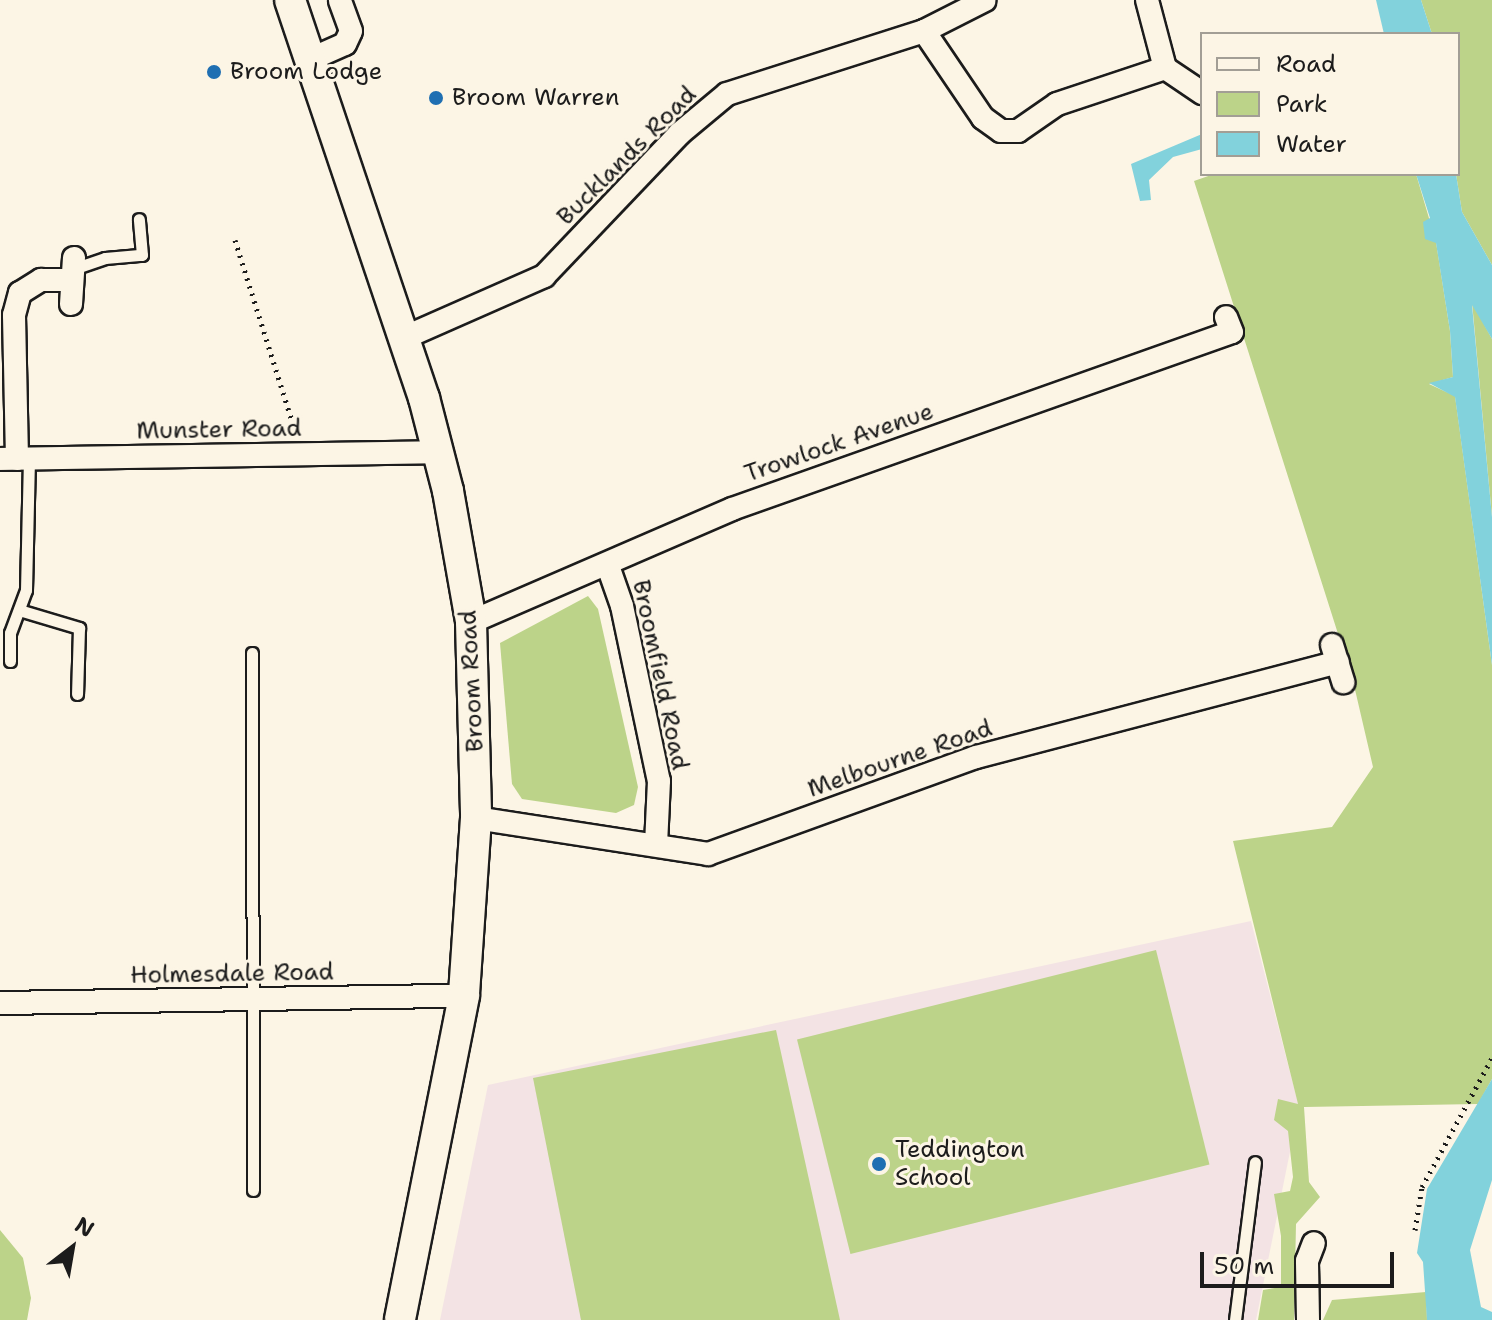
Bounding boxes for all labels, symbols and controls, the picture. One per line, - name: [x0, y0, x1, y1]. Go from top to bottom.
- legend: [1200, 32, 1460, 176]
- text: Road: [1276, 48, 1336, 80]
- place label: Broom Lodge: [230, 58, 382, 86]
- marker: Broom Lodge: [205, 63, 223, 81]
- street label: Bucklands Road: [551, 80, 703, 232]
- place label: Broom Warren: [452, 84, 619, 112]
- text: Park: [1276, 88, 1328, 120]
- marker: Broom Warren: [427, 89, 445, 107]
- text: Water: [1276, 128, 1347, 160]
- street label: Trowlock Avenue: [741, 397, 937, 489]
- street label: Munster Road: [136, 414, 302, 446]
- street label: Broomfield Road: [626, 577, 694, 773]
- street label: Broom Road: [454, 609, 490, 753]
- street label: Melbourne Road: [804, 714, 996, 804]
- street label: Holmesdale Road: [130, 958, 334, 990]
- place label: Teddington School: [895, 1136, 1025, 1192]
- marker: Teddington School: [870, 1155, 888, 1173]
- north arrow: [32, 1208, 112, 1288]
- text: N: [70, 1210, 100, 1244]
- scale bar: [1204, 1236, 1398, 1286]
- text: 50 m: [1214, 1250, 1274, 1282]

